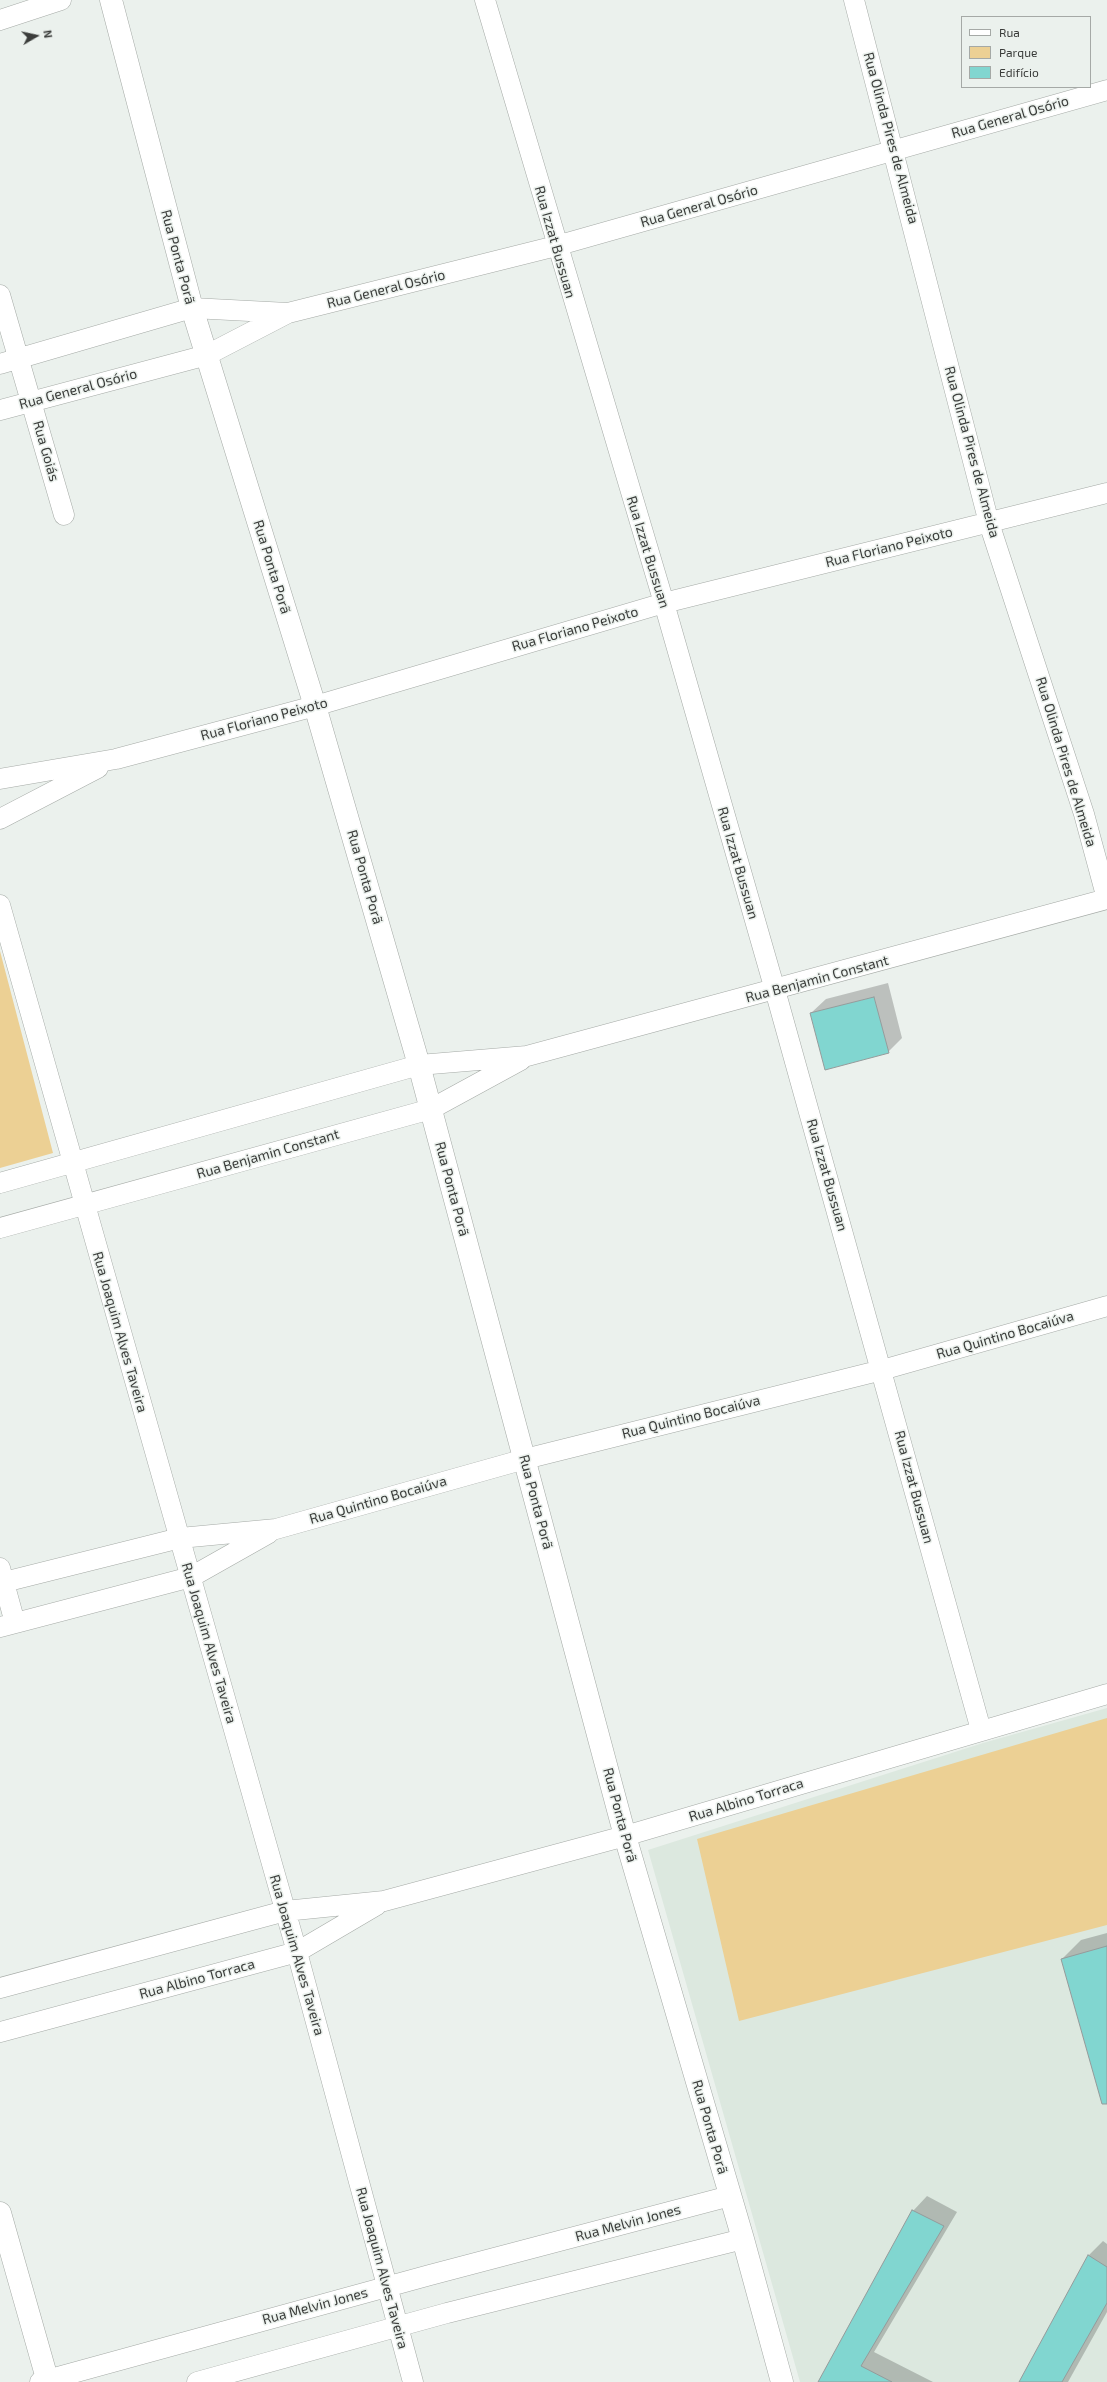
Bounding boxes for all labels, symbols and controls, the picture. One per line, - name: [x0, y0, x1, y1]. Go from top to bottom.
- north arrow: [16, 16, 56, 56]
- legend: [961, 16, 1091, 88]
- text: Rua: [999, 25, 1020, 39]
- text: N: [41, 29, 55, 39]
- text: Parque: [999, 45, 1037, 59]
- street label: Rua Olinda Pires de Almeida: [860, 50, 922, 226]
- text: Edifício: [999, 65, 1039, 79]
- street label: Rua General Osório: [949, 92, 1071, 142]
- street label: Rua General Osório: [638, 181, 760, 231]
- street label: Rua Izzat Bussuan: [531, 184, 579, 300]
- street label: Rua Ponta Porã: [157, 208, 199, 306]
- street label: Rua General Osório: [325, 266, 447, 312]
- street label: Rua Olinda Pires de Almeida: [941, 364, 1003, 540]
- street label: Rua General Osório: [17, 365, 139, 413]
- street label: Rua Goiás: [29, 419, 63, 483]
- street label: Rua Izzat Bussuan: [623, 494, 673, 610]
- street label: Rua Ponta Porã: [250, 518, 294, 616]
- street label: Rua Floriano Peixoto: [824, 523, 954, 571]
- street label: Rua Floriano Peixoto: [510, 603, 640, 655]
- street label: Rua Olinda Pires de Almeida: [1032, 675, 1100, 849]
- street label: Rua Floriano Peixoto: [199, 694, 329, 744]
- street label: Rua Izzat Bussuan: [714, 805, 762, 921]
- street label: Rua Ponta Porã: [344, 828, 386, 926]
- street label: Rua Benjamin Constant: [744, 952, 890, 1006]
- street label: Rua Izzat Bussuan: [803, 1117, 851, 1233]
- street label: Rua Benjamin Constant: [195, 1126, 341, 1182]
- street label: Rua Ponta Porã: [431, 1140, 473, 1238]
- street label: Rua Joaquim Alves Taveira: [89, 1250, 151, 1414]
- street label: Rua Quintino Bocaiúva: [934, 1307, 1076, 1363]
- street label: Rua Quintino Bocaiúva: [620, 1392, 762, 1442]
- street label: Rua Izzat Bussuan: [891, 1429, 937, 1545]
- street label: Rua Ponta Porã: [515, 1453, 557, 1551]
- street label: Rua Quintino Bocaiúva: [307, 1472, 449, 1528]
- street label: Rua Joaquim Alves Taveira: [178, 1561, 240, 1725]
- street label: Rua Ponta Porã: [599, 1766, 641, 1864]
- street label: Rua Albino Torraca: [687, 1775, 805, 1825]
- street label: Rua Joaquim Alves Taveira: [266, 1873, 328, 2037]
- street label: Rua Albino Torraca: [137, 1955, 257, 2003]
- street label: Rua Ponta Porã: [689, 2078, 731, 2176]
- street label: Rua Joaquim Alves Taveira: [352, 2185, 412, 2351]
- street label: Rua Melvin Jones: [573, 2201, 683, 2245]
- street label: Rua Melvin Jones: [260, 2284, 370, 2328]

